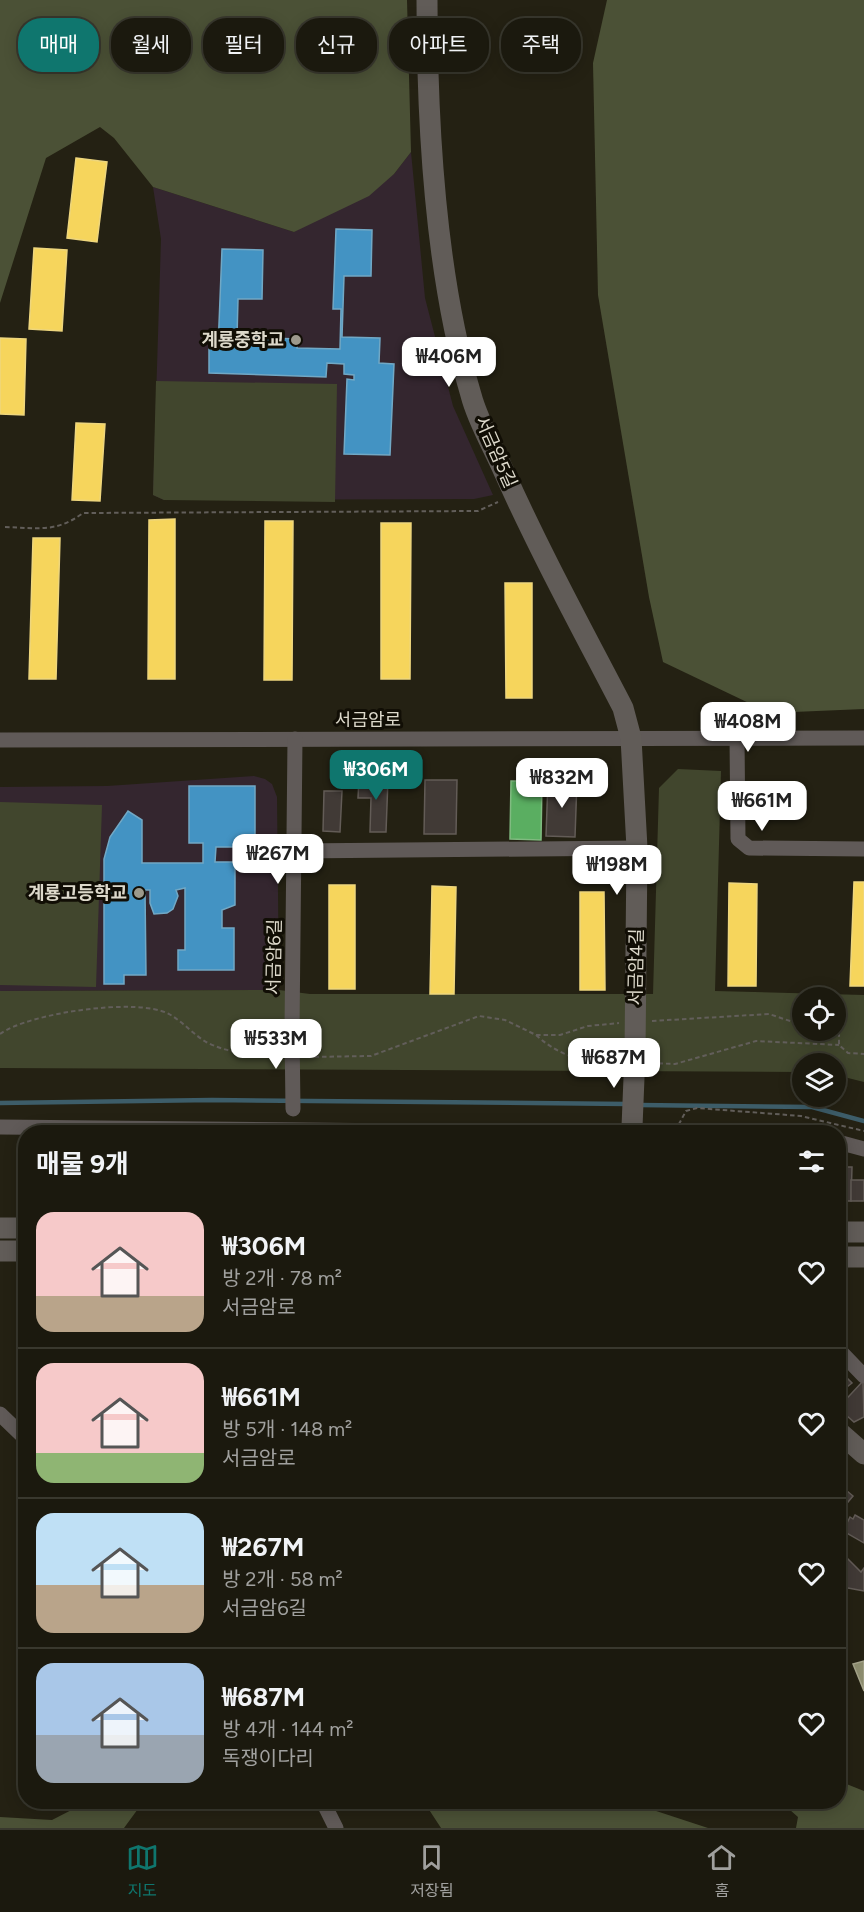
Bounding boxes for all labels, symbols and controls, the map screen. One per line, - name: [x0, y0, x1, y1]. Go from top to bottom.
- chip: 매매: [18, 18, 99, 72]
- chip: 월세: [111, 18, 191, 72]
- chip: 필터: [203, 18, 284, 72]
- chip: 신규: [296, 18, 377, 72]
- chip: 아파트: [389, 18, 489, 72]
- chip: 주택: [501, 18, 581, 72]
- place label: 계룡중학교: [201, 329, 284, 351]
- marker: 계룡중학교: [289, 333, 303, 347]
- pin: ₩406M: [407, 337, 491, 388]
- text: ₩406M: [416, 344, 482, 368]
- street label: 서금암5길: [470, 413, 522, 491]
- pin: ₩408M: [706, 702, 790, 753]
- street label: 서금암로: [335, 709, 401, 731]
- text: ₩408M: [715, 709, 781, 733]
- pin: ₩306M: [334, 750, 418, 801]
- text: ₩306M: [344, 757, 408, 781]
- pin: ₩832M: [520, 758, 604, 809]
- text: ₩832M: [530, 765, 594, 789]
- pin: ₩661M: [720, 781, 804, 832]
- text: ₩661M: [732, 788, 792, 812]
- pin: ₩267M: [236, 834, 320, 885]
- text: ₩267M: [246, 841, 310, 865]
- pin: ₩198M: [575, 845, 659, 896]
- text: ₩198M: [586, 852, 648, 876]
- place label: 계룡고등학교: [28, 882, 127, 904]
- marker: 계룡고등학교: [132, 886, 146, 900]
- street label: 서금암6길: [262, 919, 286, 995]
- street label: 서금암4길: [624, 928, 648, 1006]
- map controls: [792, 987, 846, 1107]
- button: locate: [792, 987, 846, 1041]
- pin: ₩533M: [234, 1019, 318, 1070]
- text: ₩533M: [245, 1026, 307, 1050]
- pin: ₩687M: [572, 1038, 656, 1089]
- text: ₩687M: [582, 1045, 646, 1069]
- button: layers: [792, 1053, 846, 1107]
- icon: filters: [795, 1145, 828, 1178]
- text: 매물 9개: [36, 1148, 129, 1180]
- text: ₩306M: [222, 1230, 306, 1262]
- icon: home: [84, 1236, 156, 1308]
- icon: heart: [795, 1256, 828, 1289]
- text: 방 2개 · 78 m²: [222, 1266, 342, 1290]
- text: 서금암로: [222, 1295, 296, 1319]
- text: ₩661M: [222, 1381, 301, 1413]
- icon: home: [84, 1387, 156, 1459]
- icon: heart: [795, 1407, 828, 1440]
- text: 방 5개 · 148 m²: [222, 1417, 352, 1441]
- text: 서금암로: [222, 1446, 296, 1470]
- text: ₩267M: [222, 1531, 304, 1563]
- icon: home: [84, 1537, 156, 1609]
- icon: heart: [795, 1557, 828, 1590]
- text: 방 2개 · 58 m²: [222, 1567, 343, 1591]
- text: 서금암6길: [222, 1596, 307, 1620]
- text: ₩687M: [222, 1681, 305, 1713]
- icon: home: [84, 1687, 156, 1759]
- icon: heart: [795, 1707, 828, 1740]
- text: 방 4개 · 144 m²: [222, 1717, 353, 1741]
- text: 독쟁이다리: [222, 1746, 314, 1770]
- tab: 지도: [126, 1841, 159, 1901]
- tab: 저장됨: [410, 1841, 454, 1901]
- tab: 홈: [705, 1841, 738, 1901]

